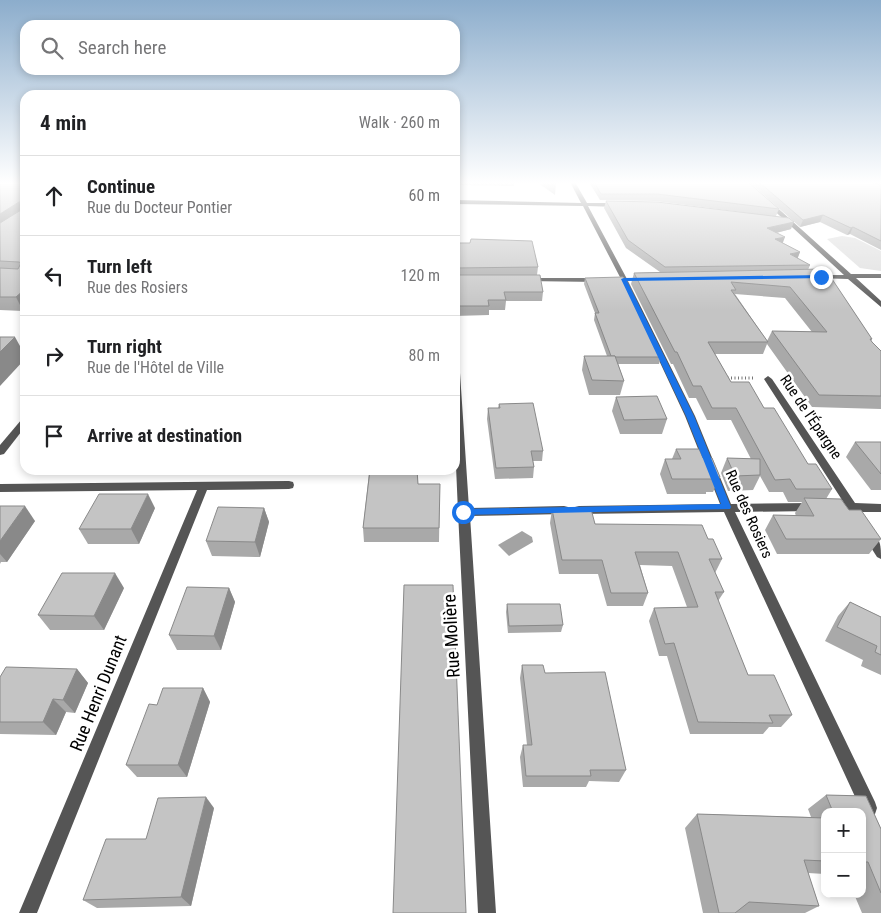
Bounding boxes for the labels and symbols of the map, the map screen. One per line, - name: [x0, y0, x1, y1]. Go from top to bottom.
- route end: [810, 266, 833, 289]
- street label: Rue de l'Épargne: [776, 371, 846, 463]
- street label: Rue des Rosiers: [722, 467, 777, 561]
- route start: [452, 501, 475, 524]
- street label: Rue Molière: [438, 594, 464, 678]
- street label: Rue Henri Dunant: [65, 632, 131, 754]

